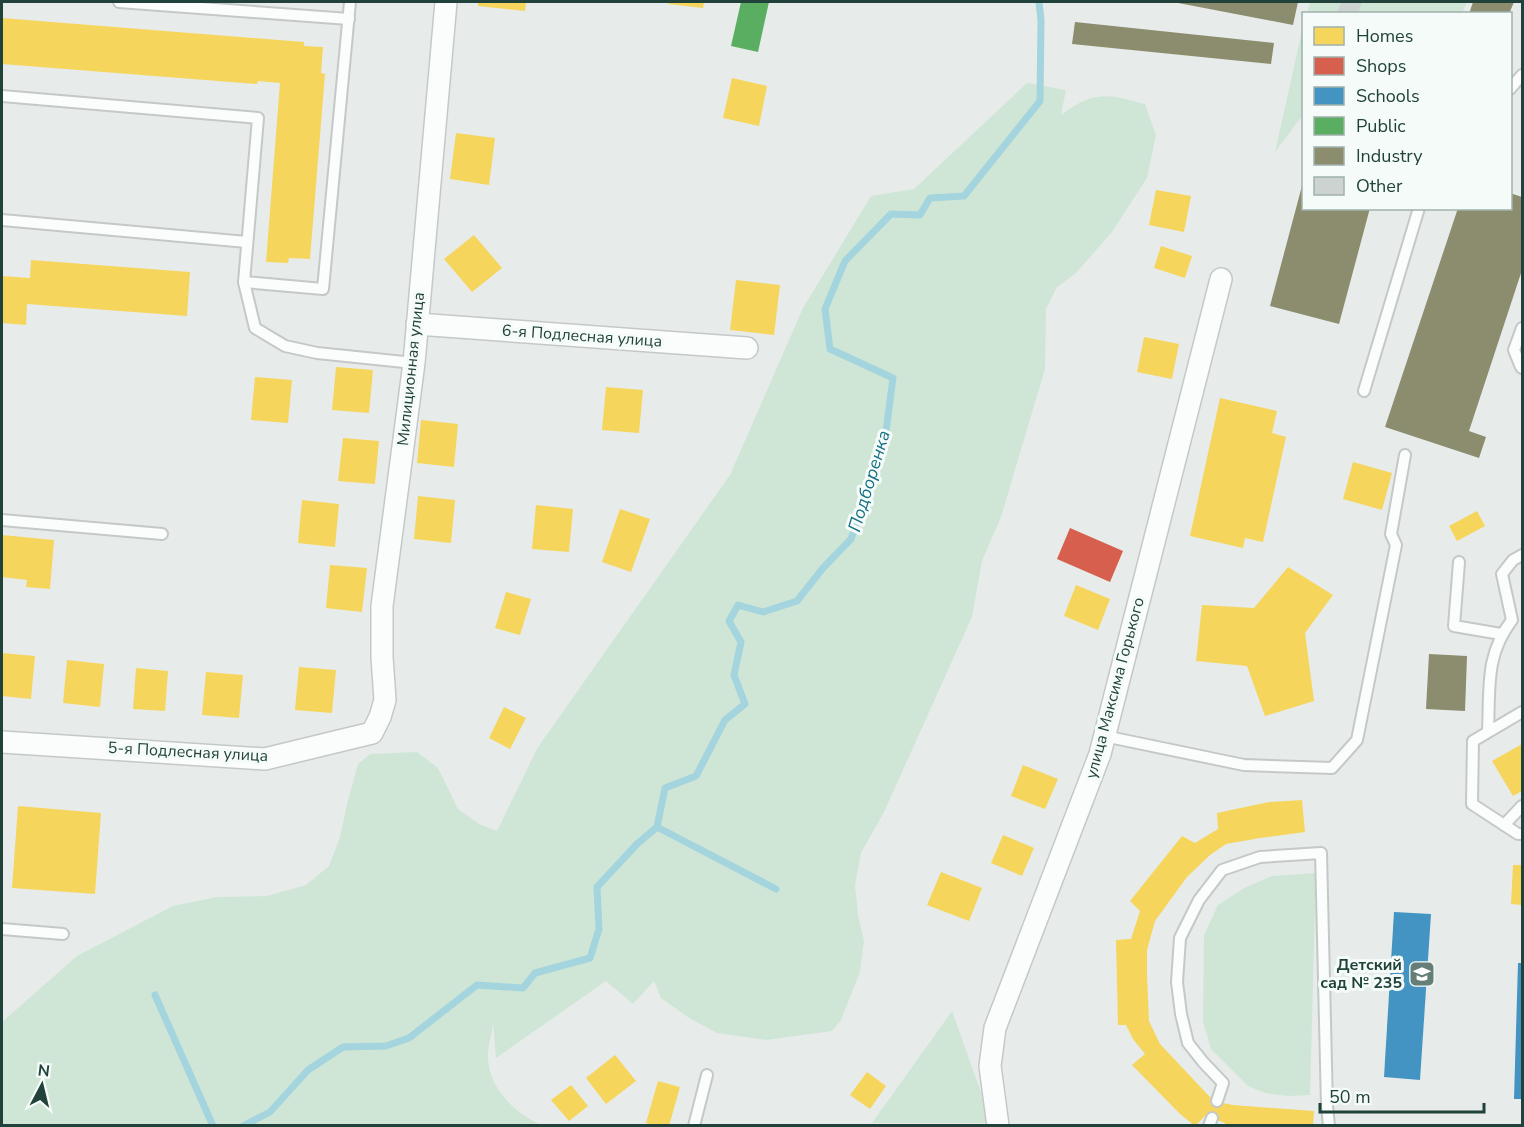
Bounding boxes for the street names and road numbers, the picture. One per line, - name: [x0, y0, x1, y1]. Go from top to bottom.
- street label: Милиционная улица: [392, 291, 430, 447]
- street label: 6-я Подлесная улица: [501, 319, 663, 353]
- street label: улица Максима Горького: [1080, 595, 1150, 781]
- street label: 5-я Подлесная улица: [107, 737, 269, 767]

